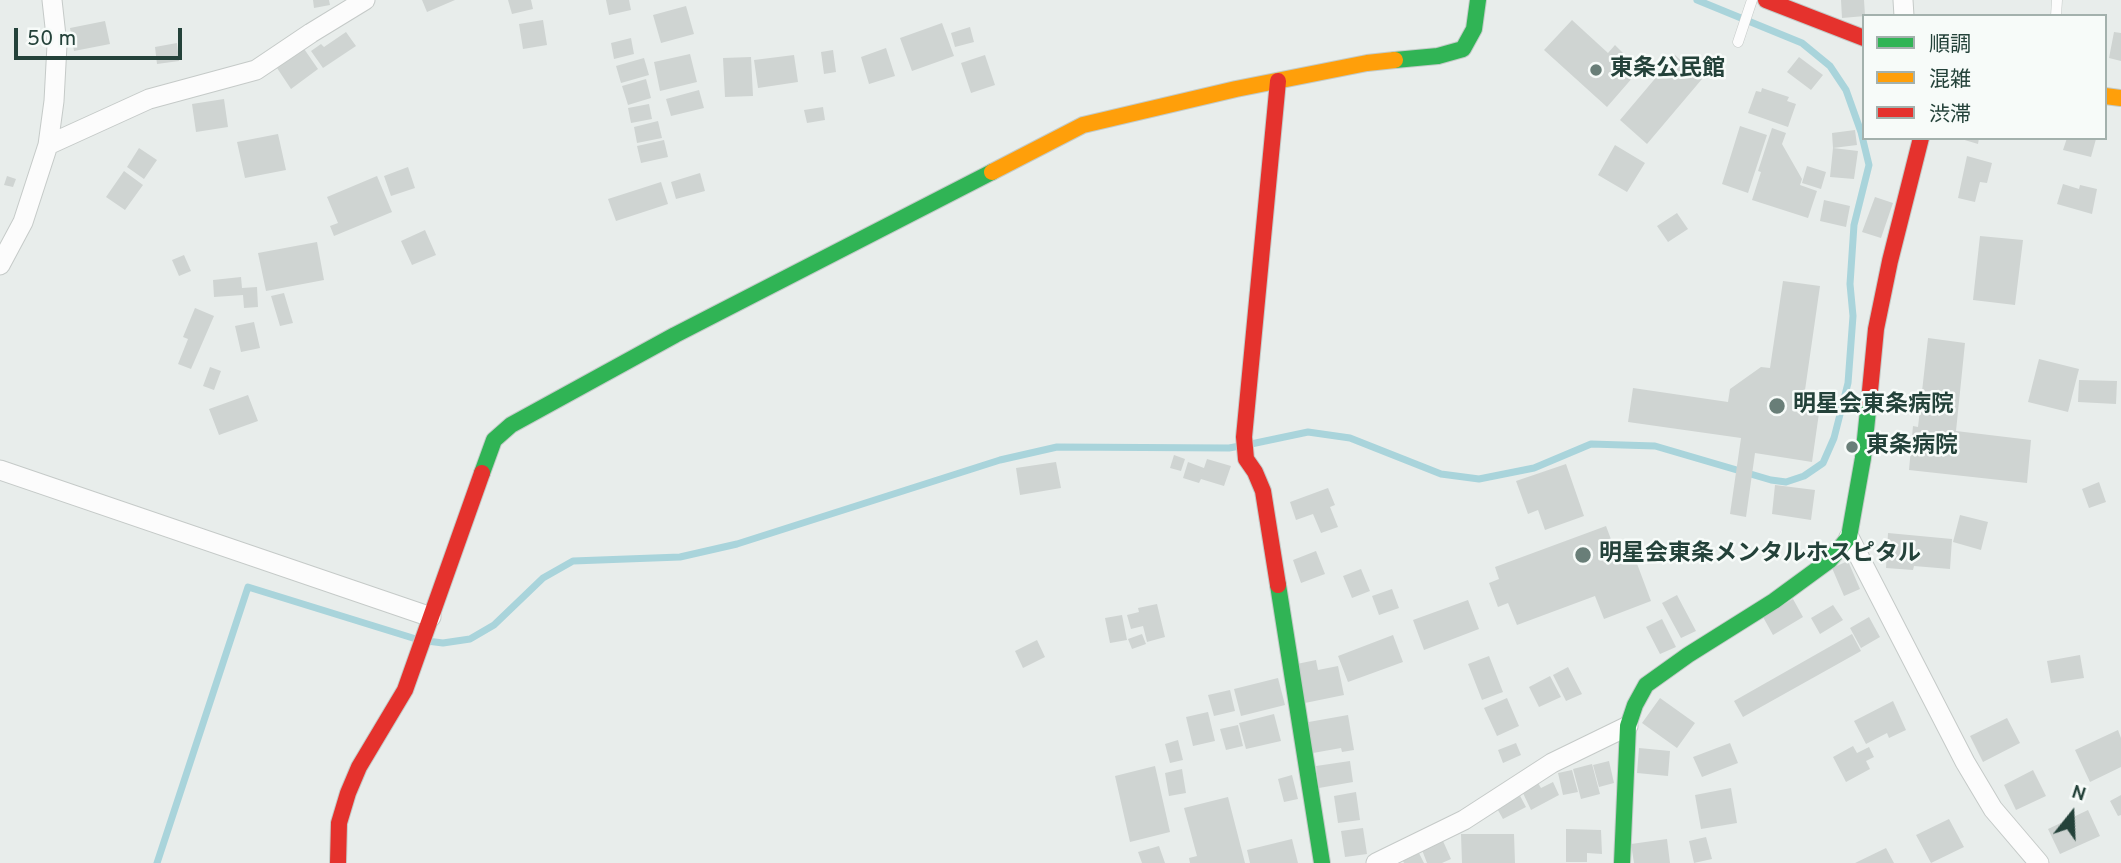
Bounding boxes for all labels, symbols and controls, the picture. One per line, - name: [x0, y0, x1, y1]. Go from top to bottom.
- scale bar: [18, 14, 186, 58]
- legend: [1862, 14, 2107, 140]
- text: 50 m: [27, 26, 76, 53]
- text: 順調: [1929, 32, 1971, 59]
- place label: 東条公民館: [1610, 56, 1725, 84]
- marker: 東条公民館: [1588, 62, 1604, 78]
- text: 混雑: [1929, 67, 1971, 94]
- text: 渋滞: [1929, 102, 1971, 129]
- place label: 明星会東条病院: [1793, 392, 1954, 420]
- marker: 明星会東条病院: [1767, 396, 1787, 416]
- place label: 東条病院: [1866, 433, 1958, 461]
- marker: 東条病院: [1844, 439, 1860, 455]
- place label: 明星会東条メンタルホスピタル: [1599, 541, 1921, 569]
- marker: 明星会東条メンタルホスピタル: [1573, 545, 1593, 565]
- north arrow: [2037, 779, 2107, 849]
- text: N: [2068, 781, 2089, 808]

